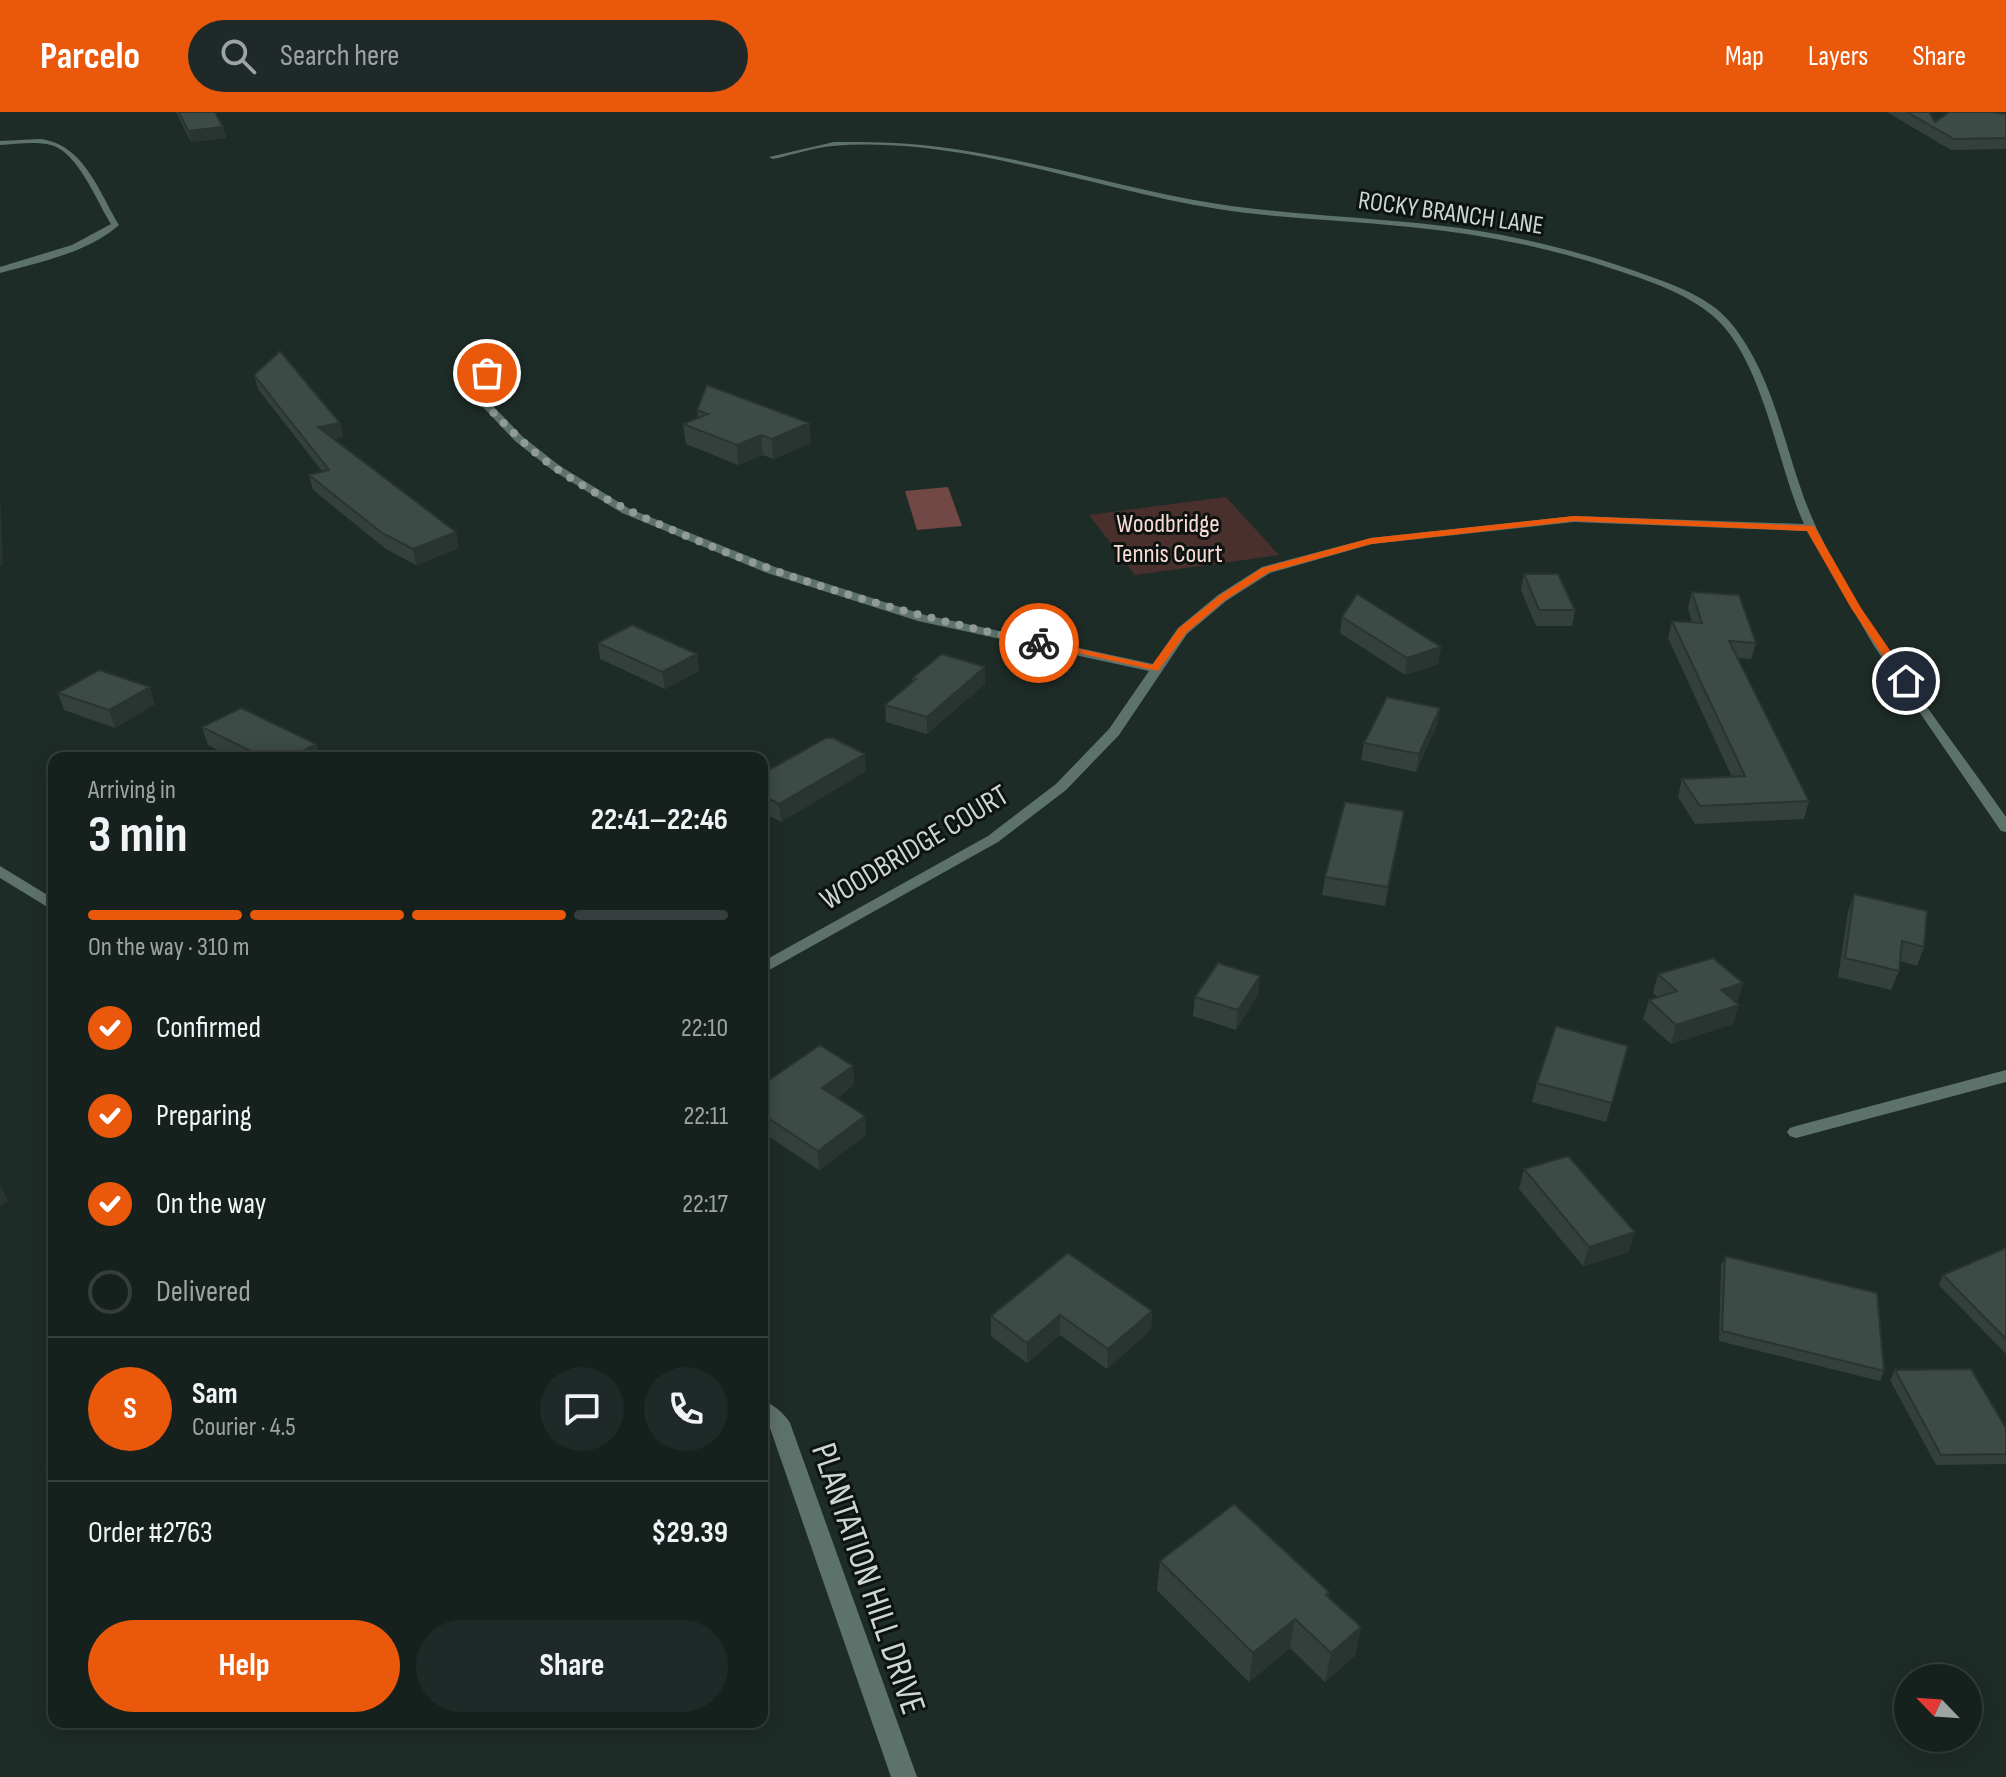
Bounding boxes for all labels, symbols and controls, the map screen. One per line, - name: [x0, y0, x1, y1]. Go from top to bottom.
- search box: [188, 20, 748, 92]
- text: Parcelo: [40, 34, 140, 79]
- icon: search: [216, 34, 260, 78]
- text: Search here: [280, 38, 399, 74]
- text: Map: [1725, 40, 1764, 73]
- text: Layers: [1808, 40, 1868, 73]
- text: Share: [1912, 40, 1966, 73]
- street label: ROCKY BRANCH LANE: [1356, 185, 1545, 242]
- pin: [453, 339, 521, 407]
- icon: bag: [465, 351, 509, 395]
- park label: Woodbridge Tennis Court: [1113, 509, 1223, 570]
- courier: [999, 603, 1079, 683]
- icon: bike: [1017, 621, 1061, 665]
- pin: [1872, 647, 1940, 715]
- icon: home: [1884, 659, 1928, 703]
- text: Arriving in: [88, 775, 176, 806]
- street label: WOODBRIDGE COURT: [814, 777, 1015, 918]
- text: 22:41–22:46: [591, 802, 728, 838]
- text: 3 min: [88, 804, 188, 867]
- text: On the way · 310 m: [88, 932, 250, 963]
- icon: check: [88, 1006, 132, 1050]
- text: Confirmed: [156, 1010, 261, 1046]
- text: 22:10: [681, 1013, 728, 1044]
- icon: check: [88, 1094, 132, 1138]
- text: Preparing: [156, 1098, 252, 1134]
- text: 22:11: [683, 1101, 728, 1132]
- icon: check: [88, 1182, 132, 1226]
- text: On the way: [156, 1186, 266, 1222]
- text: 22:17: [682, 1189, 728, 1220]
- text: Delivered: [156, 1274, 251, 1310]
- button: chat: [540, 1367, 624, 1451]
- button: phone: [644, 1367, 728, 1451]
- text: Sam: [192, 1376, 238, 1412]
- text: S: [123, 1391, 137, 1427]
- text: Courier · 4.5: [192, 1412, 296, 1443]
- street label: PLANTATION HILL DRIVE: [801, 1438, 934, 1720]
- text: Order #2763: [88, 1515, 213, 1551]
- text: $29.39: [651, 1515, 728, 1551]
- button: Help: [88, 1620, 400, 1712]
- button: Share: [416, 1620, 728, 1712]
- north arrow: [1894, 1664, 1982, 1752]
- map controls: [1894, 1664, 1982, 1752]

